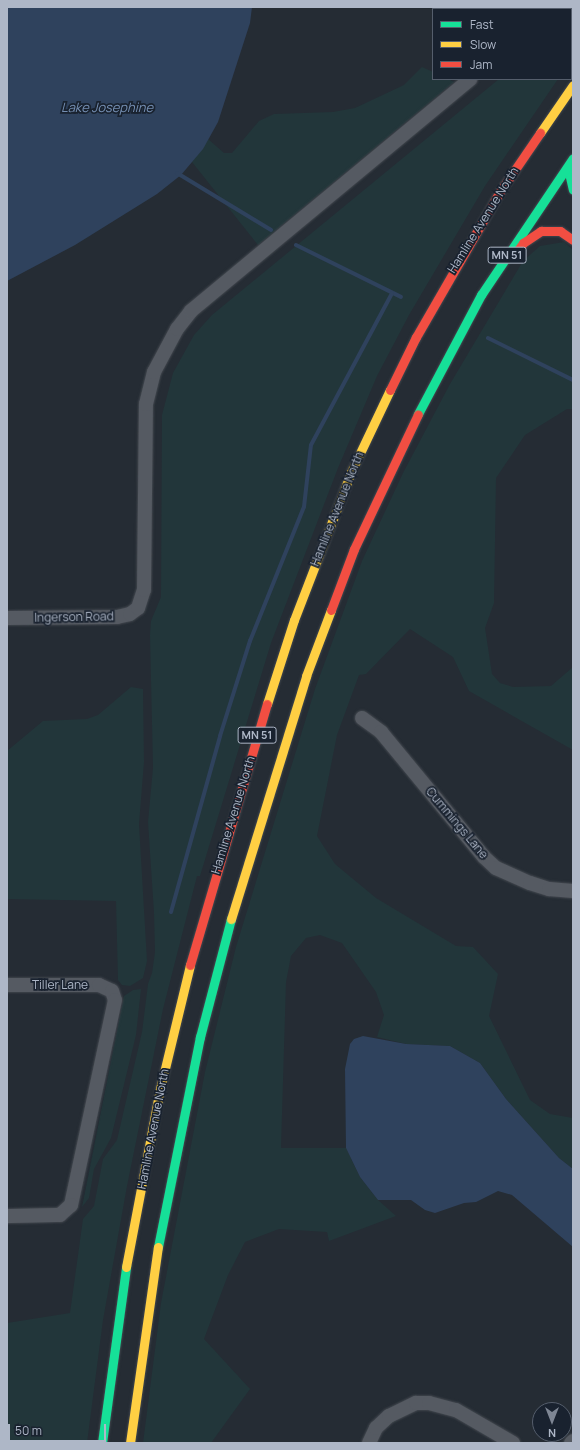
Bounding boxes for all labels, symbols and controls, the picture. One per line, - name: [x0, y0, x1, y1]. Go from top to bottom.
- legend: [432, 8, 572, 80]
- text: Fast: [470, 16, 494, 33]
- text: Slow: [470, 36, 496, 53]
- text: Jam: [470, 56, 492, 73]
- water label: Lake Josephine: [61, 99, 153, 115]
- street label: Hamline Avenue North: [445, 164, 521, 276]
- road number: MN 51: [487, 246, 527, 264]
- street label: Hamline Avenue North: [307, 450, 367, 568]
- street label: Ingerson Road: [34, 609, 114, 625]
- road number: MN 51: [237, 726, 277, 744]
- street label: Hamline Avenue North: [208, 754, 258, 876]
- street label: Cummings Lane: [423, 784, 491, 862]
- street label: Tiller Lane: [32, 978, 88, 992]
- street label: Hamline Avenue North: [134, 1068, 172, 1190]
- north arrow: [532, 1402, 572, 1442]
- scale bar: [10, 1416, 108, 1442]
- text: 50 m: [15, 1422, 42, 1439]
- text: N: [548, 1426, 556, 1441]

